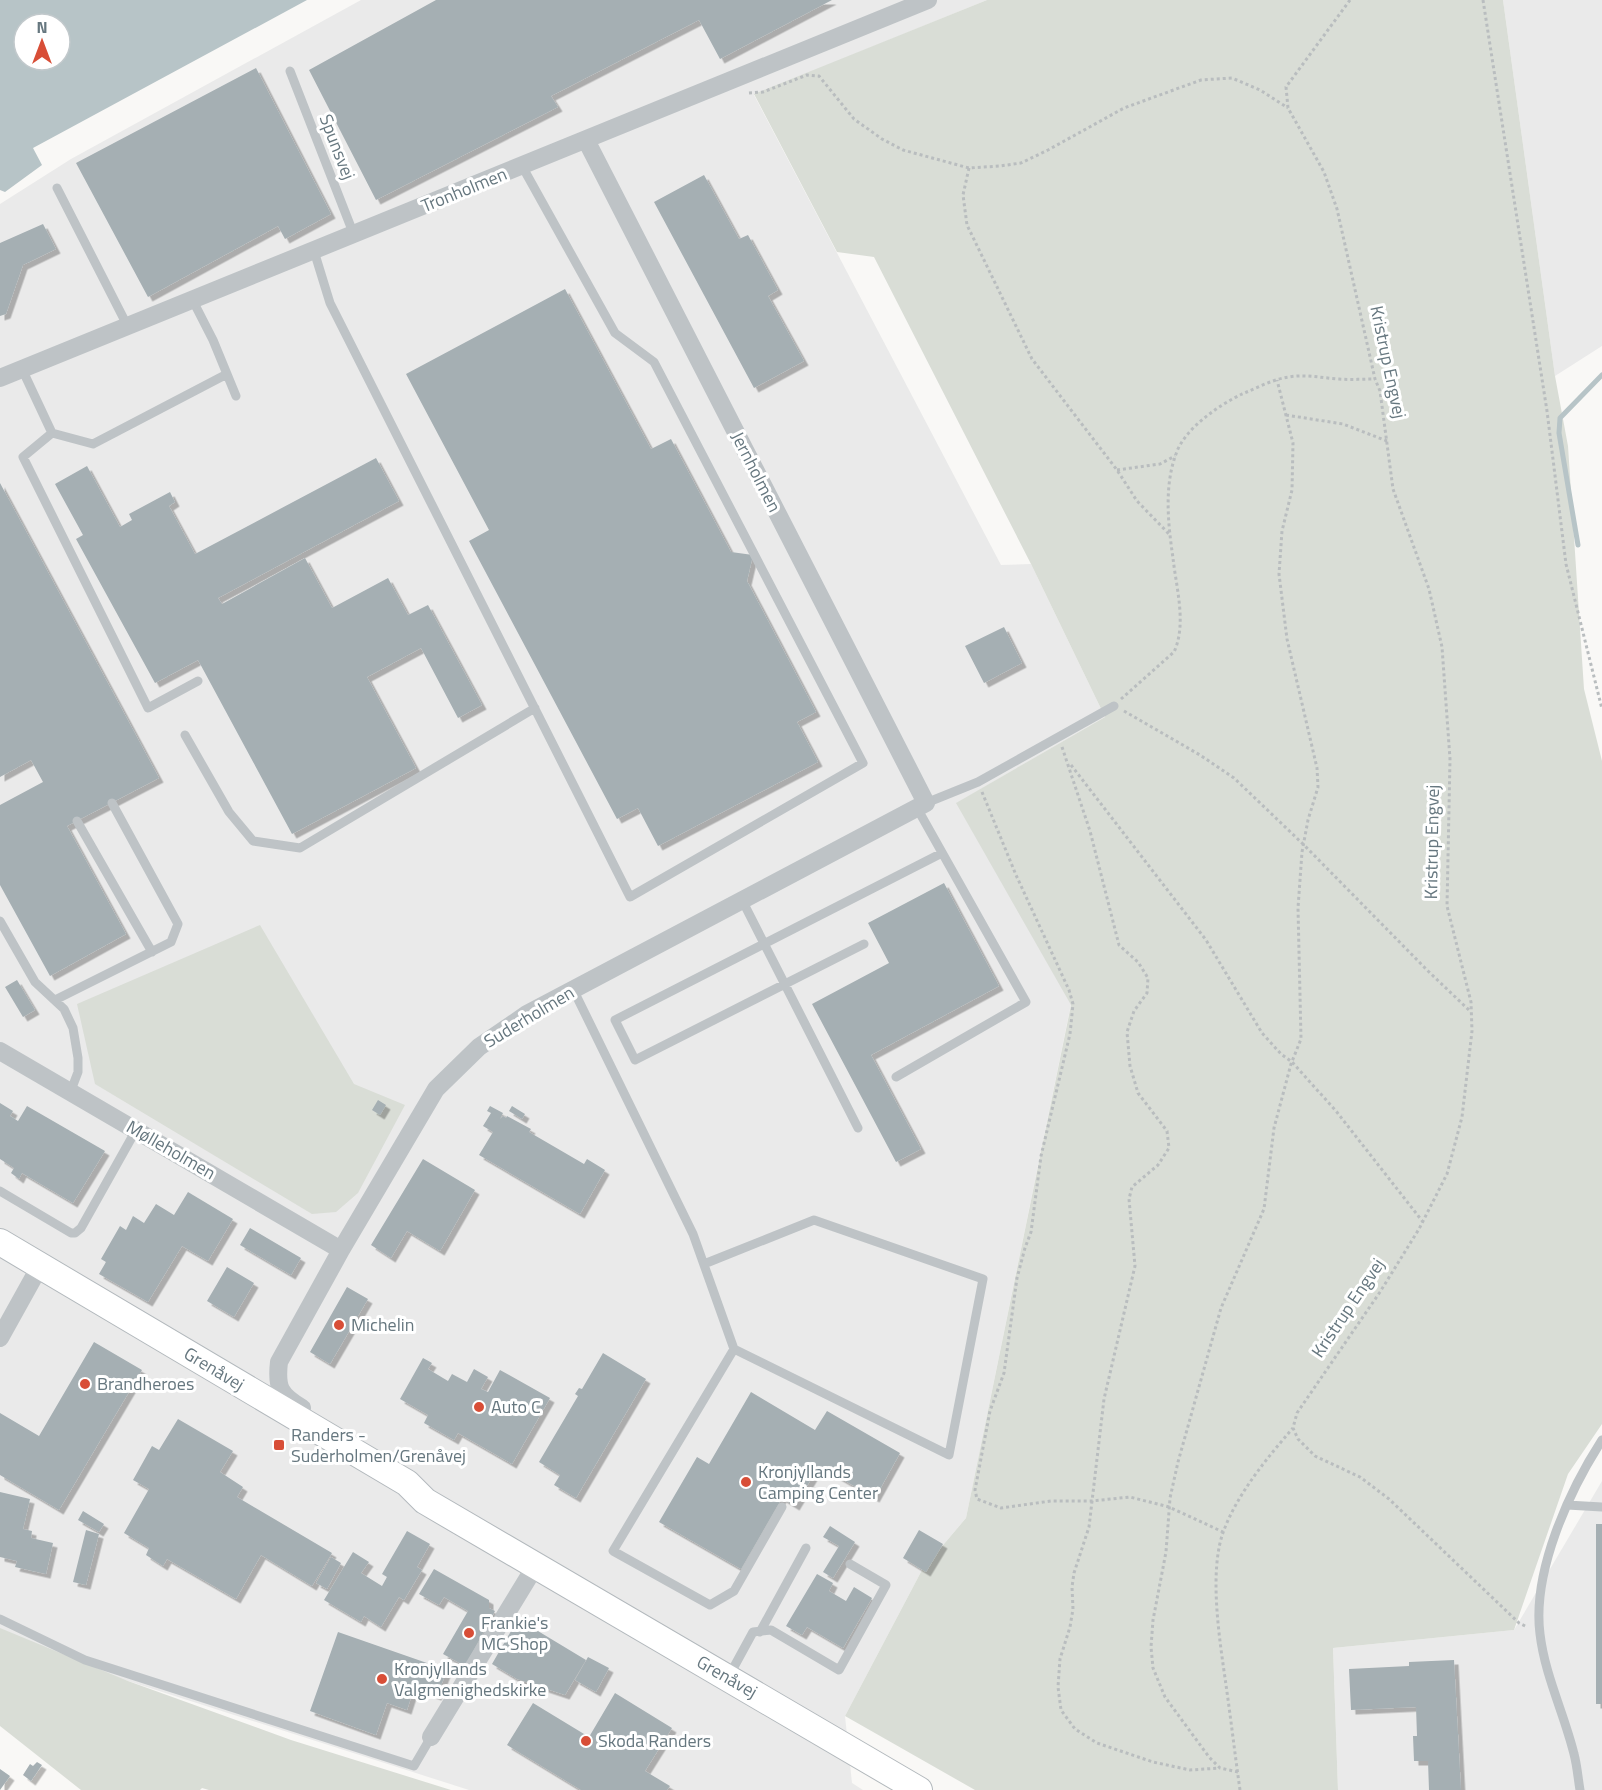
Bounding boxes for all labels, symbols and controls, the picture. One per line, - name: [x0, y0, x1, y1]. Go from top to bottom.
- north arrow: [12, 12, 72, 72]
- text: N: [36, 15, 48, 39]
- street label: Spunsvej: [313, 110, 362, 184]
- street label: Tronholmen: [417, 160, 511, 219]
- street label: Kristrup Engvej: [1363, 303, 1414, 421]
- street label: Jernholmen: [725, 427, 788, 517]
- street label: Kristrup Engvej: [1417, 784, 1446, 900]
- street label: Suderholmen: [478, 979, 579, 1054]
- street label: Mølleholmen: [122, 1113, 221, 1186]
- street label: Kristrup Engvej: [1304, 1253, 1391, 1363]
- place label: Michelin: [351, 1311, 414, 1338]
- marker: Michelin: [332, 1318, 346, 1332]
- street label: Grenåvej: [179, 1340, 250, 1397]
- place label: Brandheroes: [97, 1370, 194, 1397]
- marker: Brandheroes: [78, 1377, 92, 1391]
- place label: Auto C: [491, 1393, 541, 1420]
- marker: Auto C: [472, 1400, 486, 1414]
- place label: Randers - Suderholmen/Grenåvej: [291, 1421, 466, 1469]
- marker: Randers - Suderholmen/Grenåvej: [272, 1438, 286, 1452]
- place label: Kronjyllands Camping Center: [758, 1458, 878, 1506]
- marker: Kronjyllands Camping Center: [739, 1475, 753, 1489]
- place label: Frankie's MC Shop: [481, 1609, 548, 1657]
- marker: Frankie's MC Shop: [462, 1626, 476, 1640]
- street label: Grenåvej: [692, 1648, 763, 1705]
- place label: Kronjyllands Valgmenighedskirke: [394, 1655, 546, 1703]
- marker: Kronjyllands Valgmenighedskirke: [375, 1672, 389, 1686]
- place label: Skoda Randers: [598, 1727, 711, 1754]
- marker: Skoda Randers: [579, 1734, 593, 1748]

